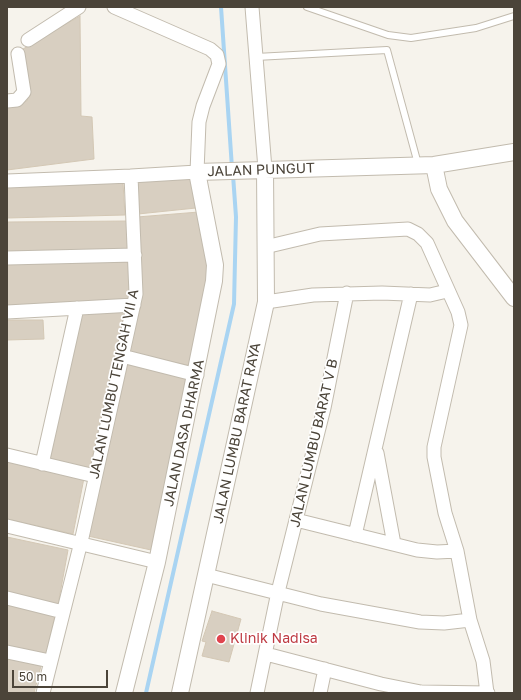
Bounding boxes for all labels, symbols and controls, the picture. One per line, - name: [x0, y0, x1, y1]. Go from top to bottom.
- street label: JALAN PUNGUT: [207, 160, 315, 180]
- street label: JALAN LUMBU TENGAH VII A: [86, 288, 142, 480]
- street label: JALAN LUMBU BARAT RAYA: [210, 341, 264, 525]
- street label: JALAN LUMBU BARAT V B: [286, 357, 342, 529]
- street label: JALAN DASA DHARMA: [160, 358, 208, 508]
- place label: Klinik Nadisa: [230, 631, 318, 647]
- marker: Klinik Nadisa: [215, 633, 227, 645]
- scale bar: [14, 662, 110, 688]
- text: 50 m: [19, 669, 47, 684]

